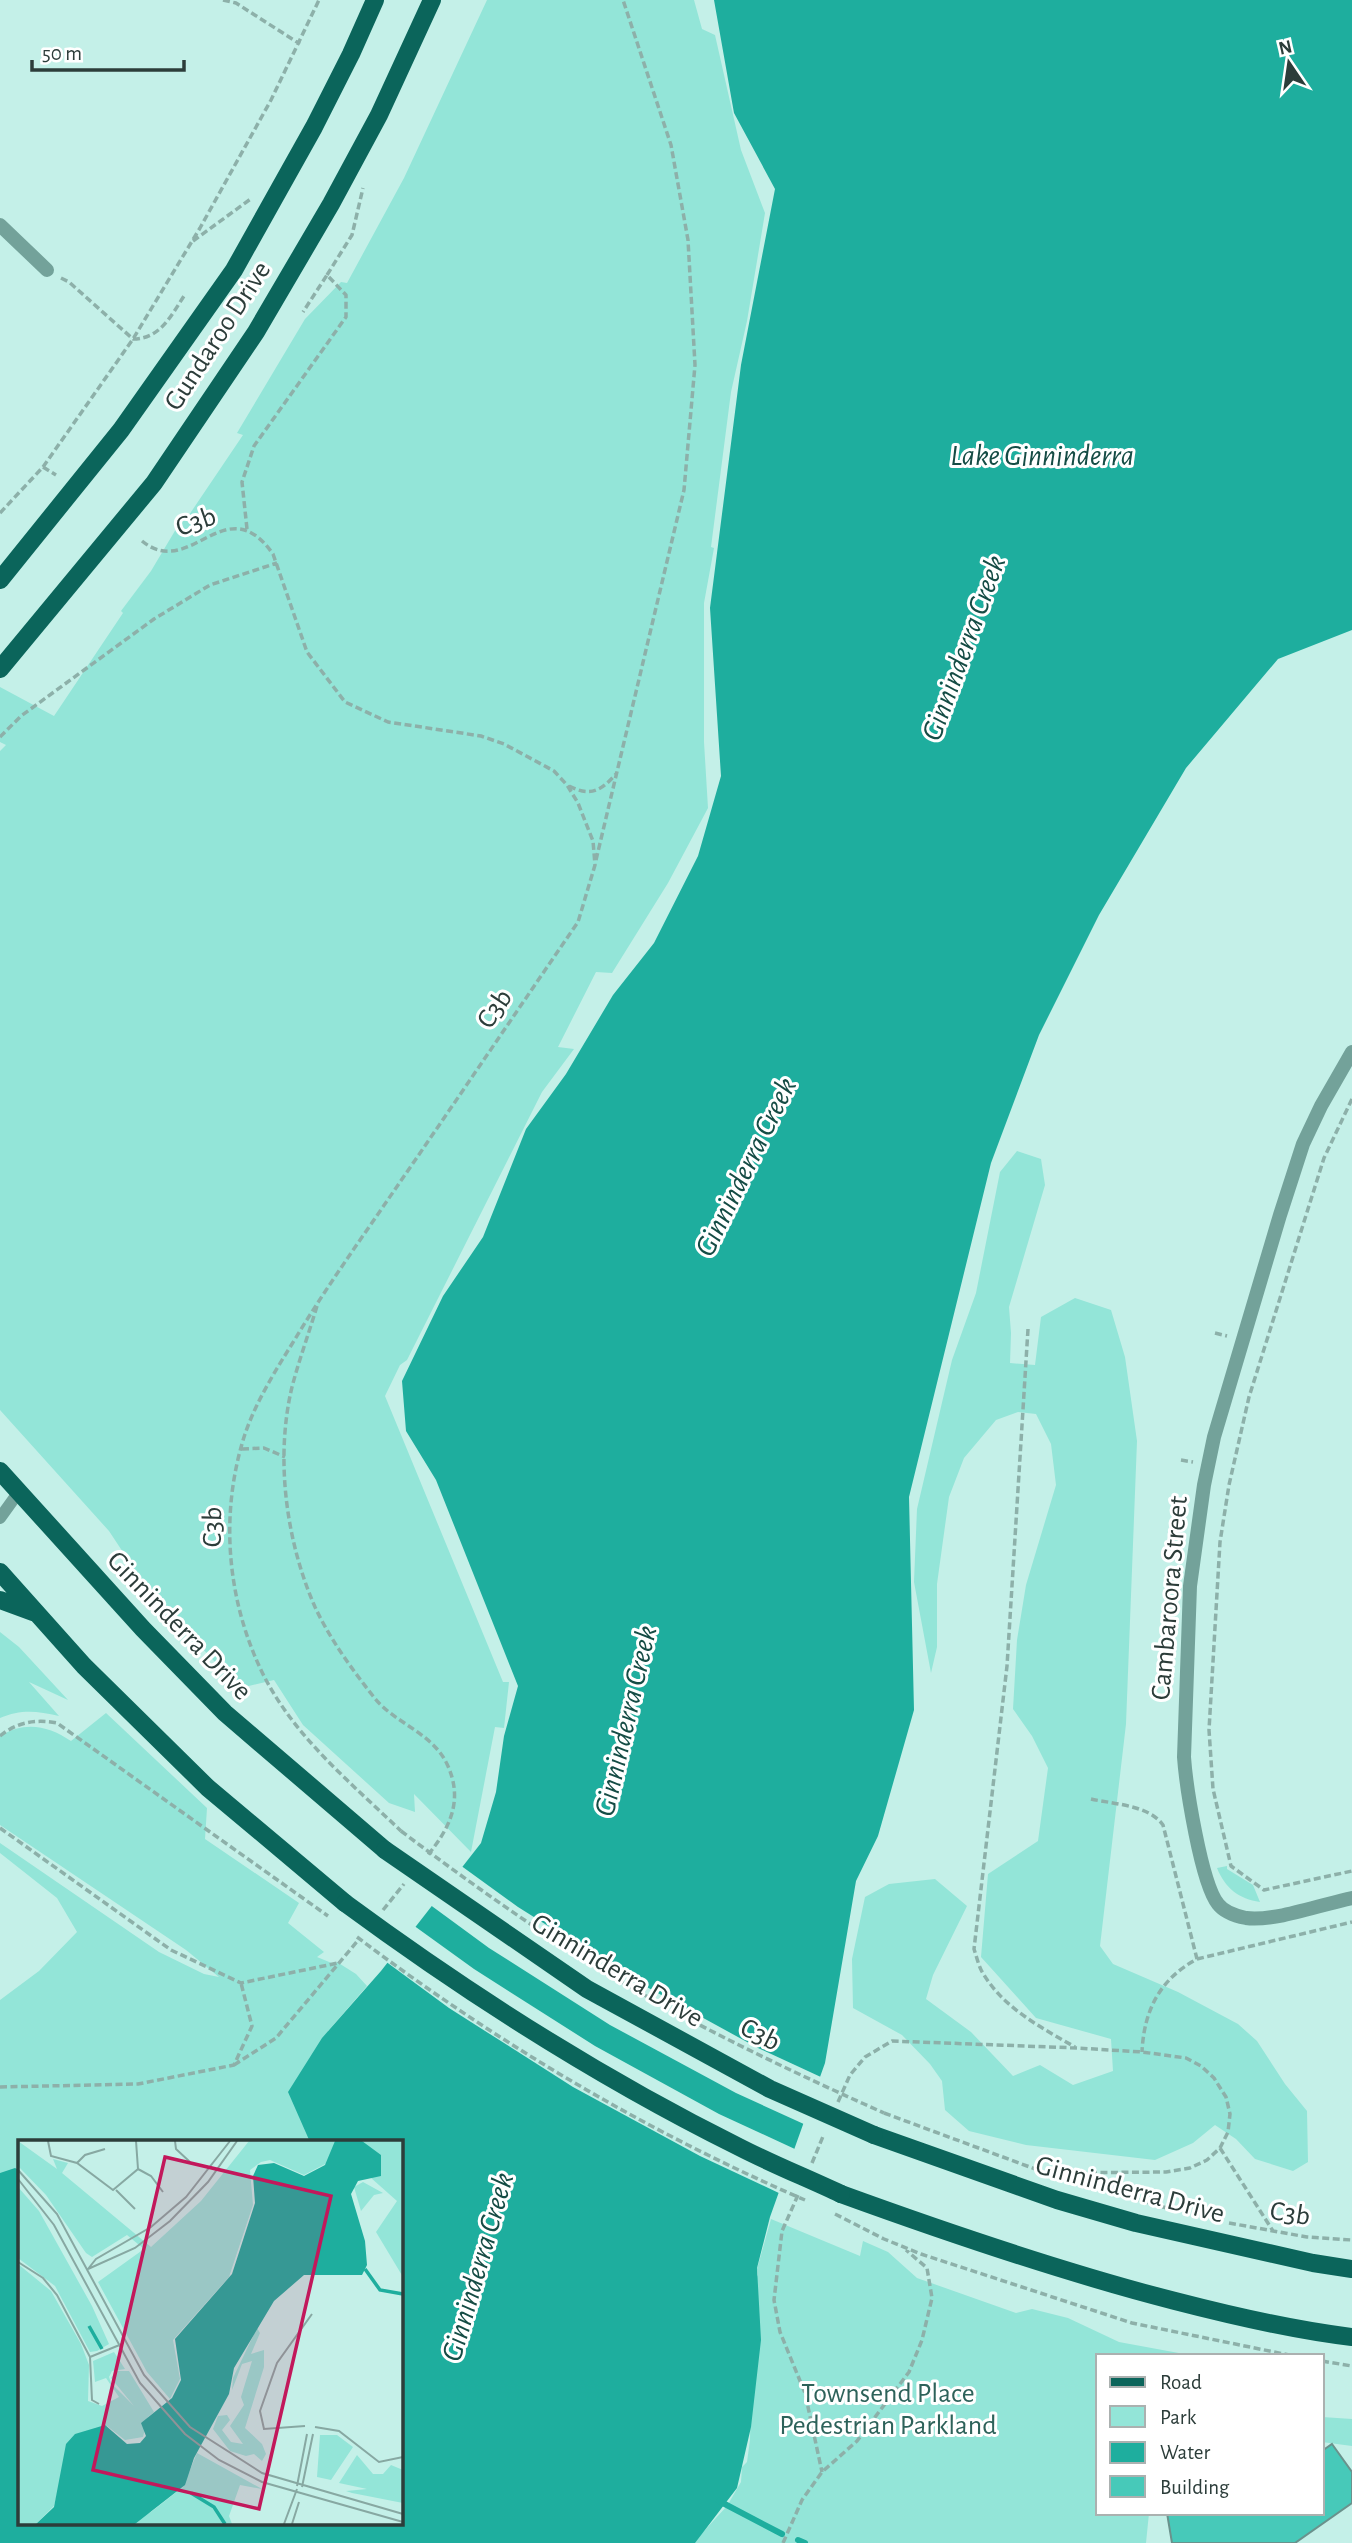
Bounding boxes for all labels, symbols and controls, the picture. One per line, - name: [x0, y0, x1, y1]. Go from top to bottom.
- scale bar: [32, 28, 184, 72]
- north arrow: [1254, 28, 1324, 98]
- text: N: [1277, 37, 1294, 59]
- text: 50 m: [42, 43, 82, 64]
- street label: Gundaroo Drive: [160, 257, 276, 415]
- water label: Lake Ginninderra: [950, 441, 1134, 471]
- street label: C3b: [172, 502, 220, 542]
- water label: Ginninderra Creek: [917, 551, 1011, 745]
- street label: C3b: [472, 984, 518, 1034]
- water label: Ginninderra Creek: [690, 1073, 802, 1261]
- street label: Cambaroora Street: [1147, 1495, 1193, 1701]
- street label: C3b: [199, 1507, 227, 1547]
- street label: Ginninderra Drive: [101, 1546, 257, 1706]
- water label: Ginninderra Creek: [589, 1623, 663, 1819]
- street label: Ginninderra Drive: [526, 1909, 708, 2033]
- street label: C3b: [736, 2013, 784, 2057]
- inset map: [18, 2140, 402, 2526]
- street label: Ginninderra Drive: [1032, 2151, 1228, 2229]
- water label: Ginninderra Creek: [437, 2169, 519, 2365]
- street label: C3b: [1268, 2197, 1312, 2231]
- legend: [1096, 2354, 1324, 2515]
- text: Road: [1160, 2372, 1202, 2393]
- park label: Townsend Place Pedestrian Parkland: [779, 2380, 997, 2440]
- text: Park: [1160, 2407, 1197, 2428]
- text: Water: [1160, 2442, 1210, 2463]
- text: Building: [1160, 2477, 1230, 2498]

